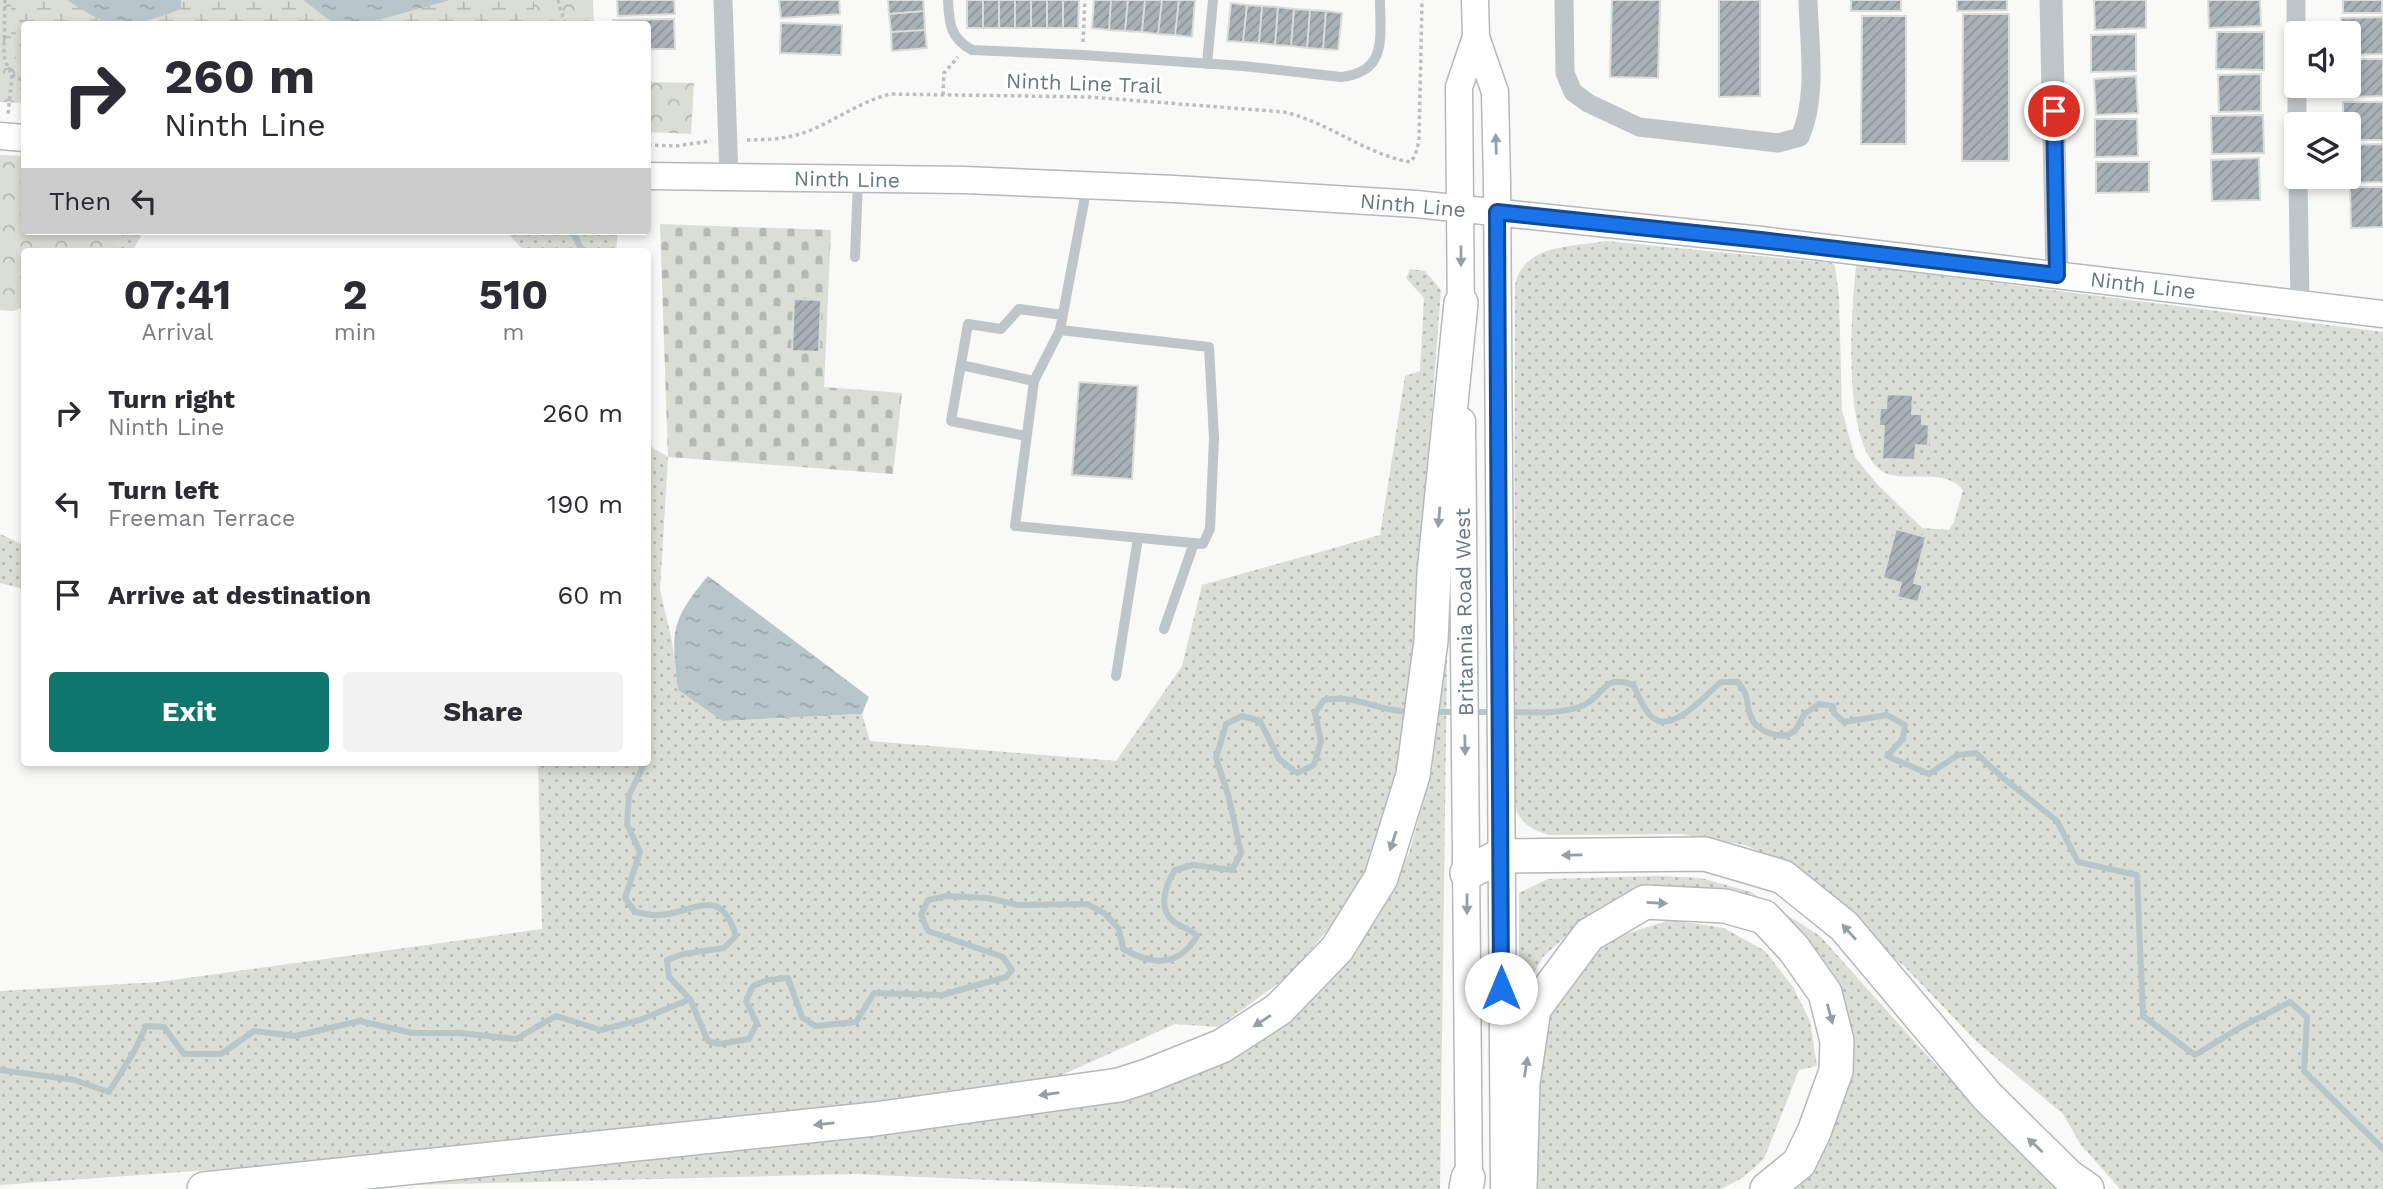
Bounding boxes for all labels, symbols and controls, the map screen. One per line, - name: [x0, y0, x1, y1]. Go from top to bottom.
- map controls: [2284, 21, 2361, 189]
- button: sound: [2284, 21, 2361, 98]
- text: 260 m: [164, 47, 315, 105]
- icon: right: [49, 49, 140, 140]
- street label: Ninth Line Trail: [1006, 68, 1163, 98]
- pin: [2024, 81, 2084, 141]
- icon: arrive: [2035, 92, 2073, 130]
- text: Ninth Line: [164, 106, 326, 144]
- button: layers: [2284, 112, 2361, 189]
- one-way arrow: [1491, 133, 1502, 155]
- street label: Ninth Line: [794, 166, 900, 192]
- icon: left: [125, 182, 163, 220]
- text: Then: [49, 186, 111, 216]
- street label: Ninth Line: [1359, 188, 1467, 222]
- one-way arrow: [1455, 245, 1467, 267]
- street label: Ninth Line: [2089, 266, 2197, 304]
- text: 07:41: [124, 270, 231, 319]
- text: 2: [342, 270, 368, 319]
- text: 510: [479, 270, 548, 319]
- text: Arrival: [142, 319, 213, 346]
- text: min: [334, 319, 376, 346]
- text: m: [503, 319, 525, 346]
- text: Turn right: [108, 384, 235, 414]
- icon: right: [49, 394, 87, 432]
- text: 260 m: [542, 398, 623, 428]
- text: Ninth Line: [108, 414, 224, 441]
- text: Turn left: [108, 475, 219, 505]
- icon: left: [49, 485, 87, 523]
- text: 190 m: [547, 489, 623, 519]
- text: Freeman Terrace: [108, 505, 295, 532]
- one-way arrow: [1433, 507, 1444, 529]
- street label: Britannia Road West: [1450, 508, 1478, 716]
- icon: arrive: [49, 576, 87, 614]
- text: Arrive at destination: [108, 580, 371, 610]
- text: 60 m: [557, 580, 623, 610]
- button: Exit: [49, 672, 329, 752]
- button: Share: [343, 672, 623, 752]
- one-way arrow: [1459, 734, 1471, 756]
- one-way arrow: [1387, 830, 1398, 851]
- one-way arrow: [1561, 849, 1583, 861]
- one-way arrow: [1461, 893, 1473, 915]
- one-way arrow: [1647, 897, 1669, 908]
- one-way arrow: [1841, 923, 1857, 941]
- position arrow: [1464, 951, 1538, 1025]
- one-way arrow: [1825, 1004, 1836, 1026]
- one-way arrow: [1252, 1014, 1271, 1027]
- one-way arrow: [1520, 1055, 1531, 1077]
- one-way arrow: [1038, 1089, 1060, 1100]
- one-way arrow: [812, 1119, 834, 1130]
- one-way arrow: [2027, 1137, 2044, 1153]

